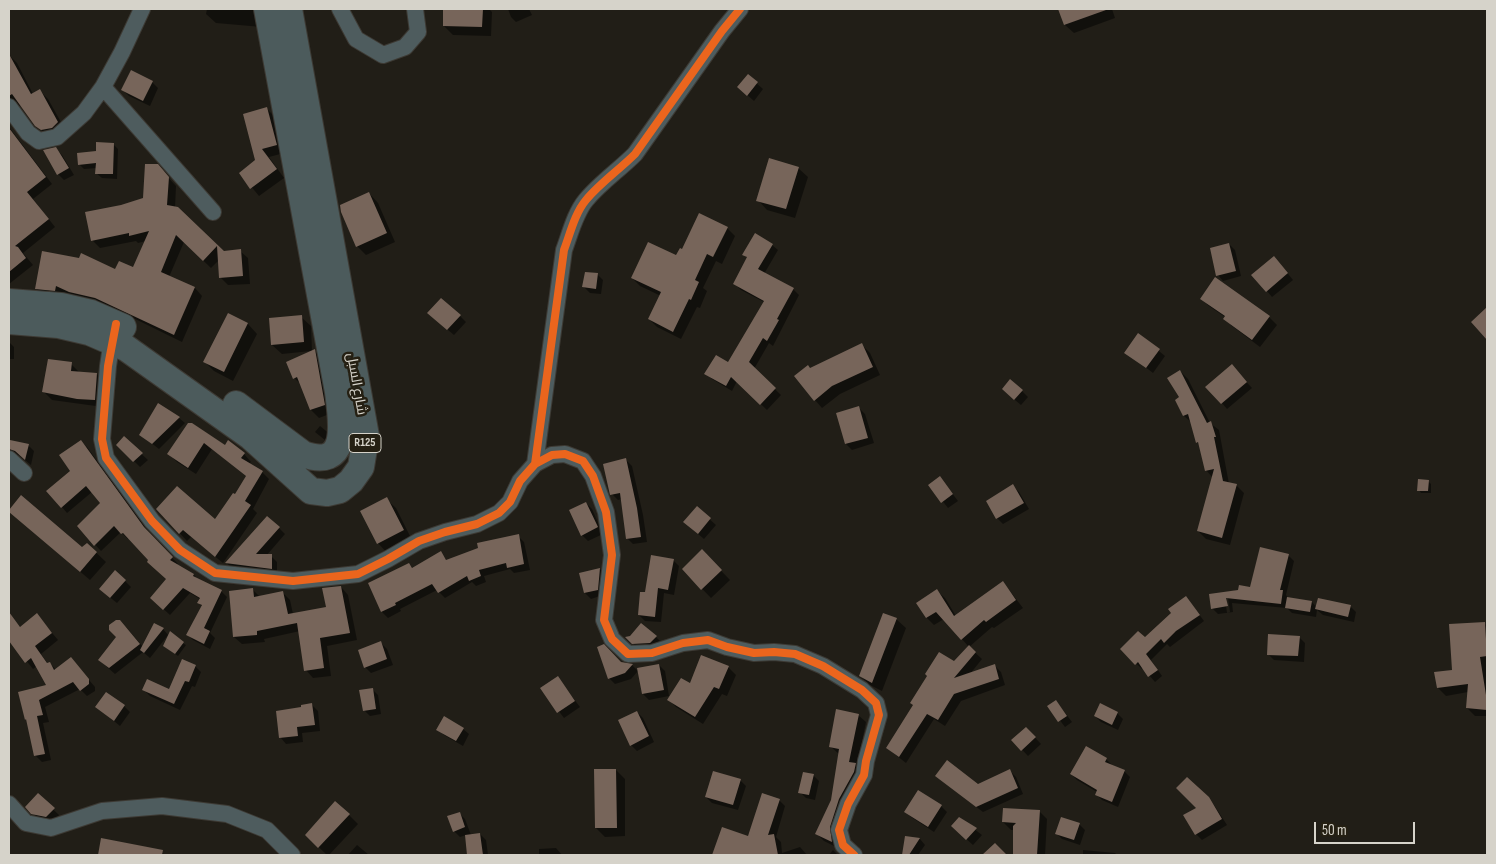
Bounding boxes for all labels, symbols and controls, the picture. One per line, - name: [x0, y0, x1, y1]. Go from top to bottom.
- street label: شارع السبل: [342, 352, 370, 416]
- road number: R125: [349, 433, 381, 452]
- scale bar: [1316, 812, 1417, 844]
- text: 50 m: [1322, 821, 1347, 840]

